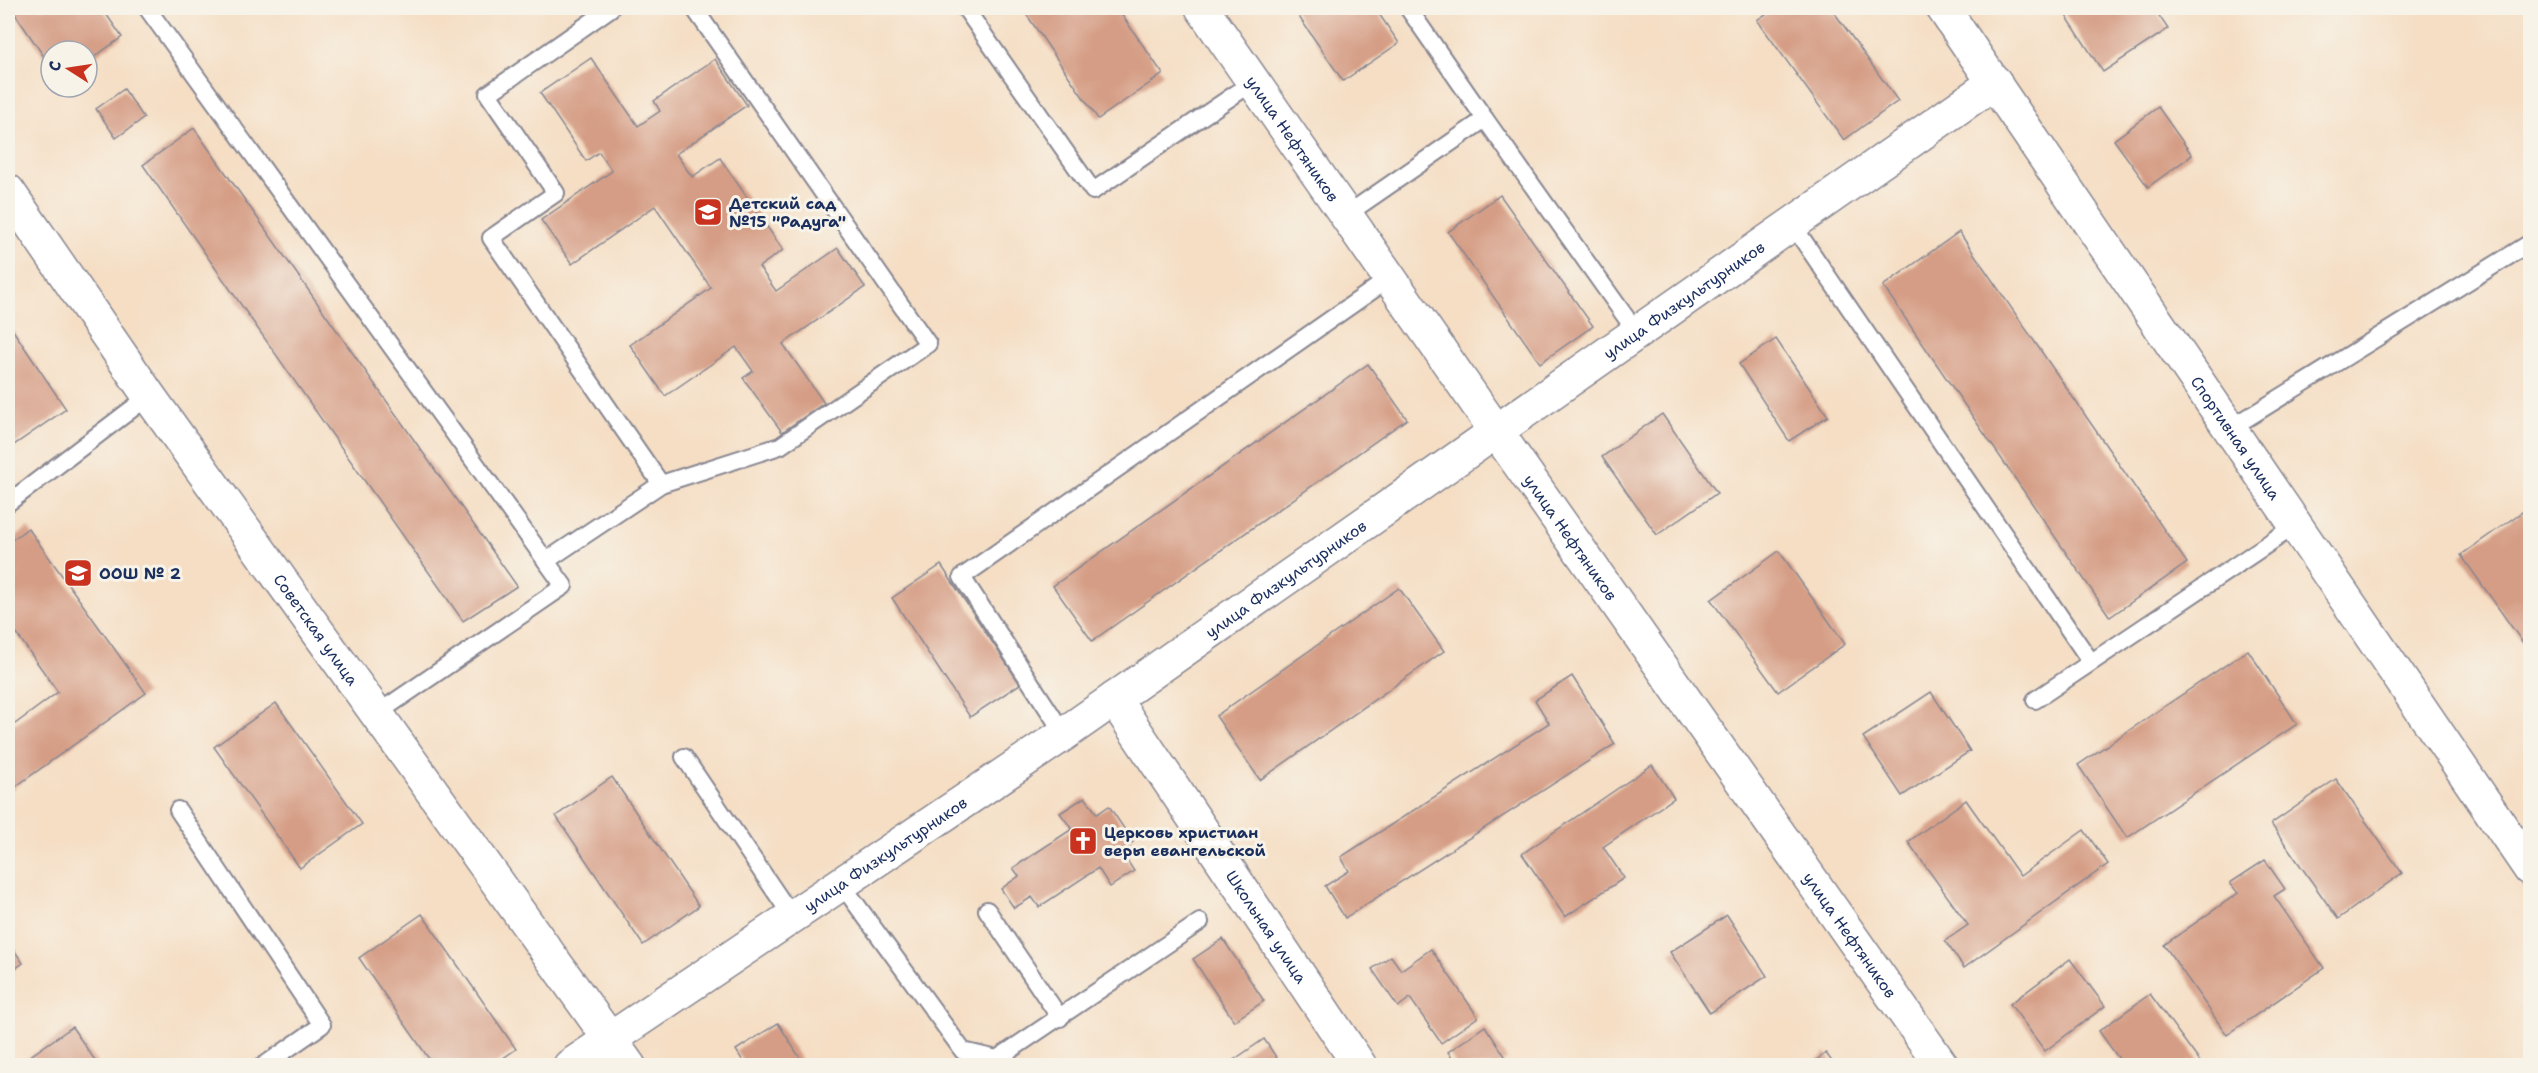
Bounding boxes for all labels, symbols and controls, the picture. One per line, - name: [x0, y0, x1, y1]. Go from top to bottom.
- north arrow: [39, 39, 99, 99]
- text: С: [44, 59, 66, 73]
- street label: улица Нефтяников: [1242, 71, 1344, 206]
- place label: Детский сад №15 "Радуга": [729, 193, 846, 232]
- school or university icon: Детский сад №15 "Радуга": [692, 196, 724, 228]
- street label: улица Физкультурников: [1599, 236, 1769, 364]
- street label: Спортивная улица: [2186, 372, 2286, 504]
- street label: улица Нефтяников: [1519, 470, 1622, 604]
- street label: улица Физкультурников: [1201, 515, 1371, 642]
- school or university icon: ООШ № 2: [62, 557, 94, 589]
- place label: ООШ № 2: [99, 563, 181, 584]
- street label: Советская улица: [269, 570, 363, 689]
- street label: улица Физкультурников: [800, 792, 971, 916]
- place label: Церковь христиан веры евангельской: [1104, 822, 1266, 861]
- church icon: Церковь христиан веры евангельской: [1067, 825, 1099, 857]
- street label: Школьная улица: [1221, 866, 1312, 987]
- street label: улица Нефтяников: [1798, 868, 1901, 1002]

